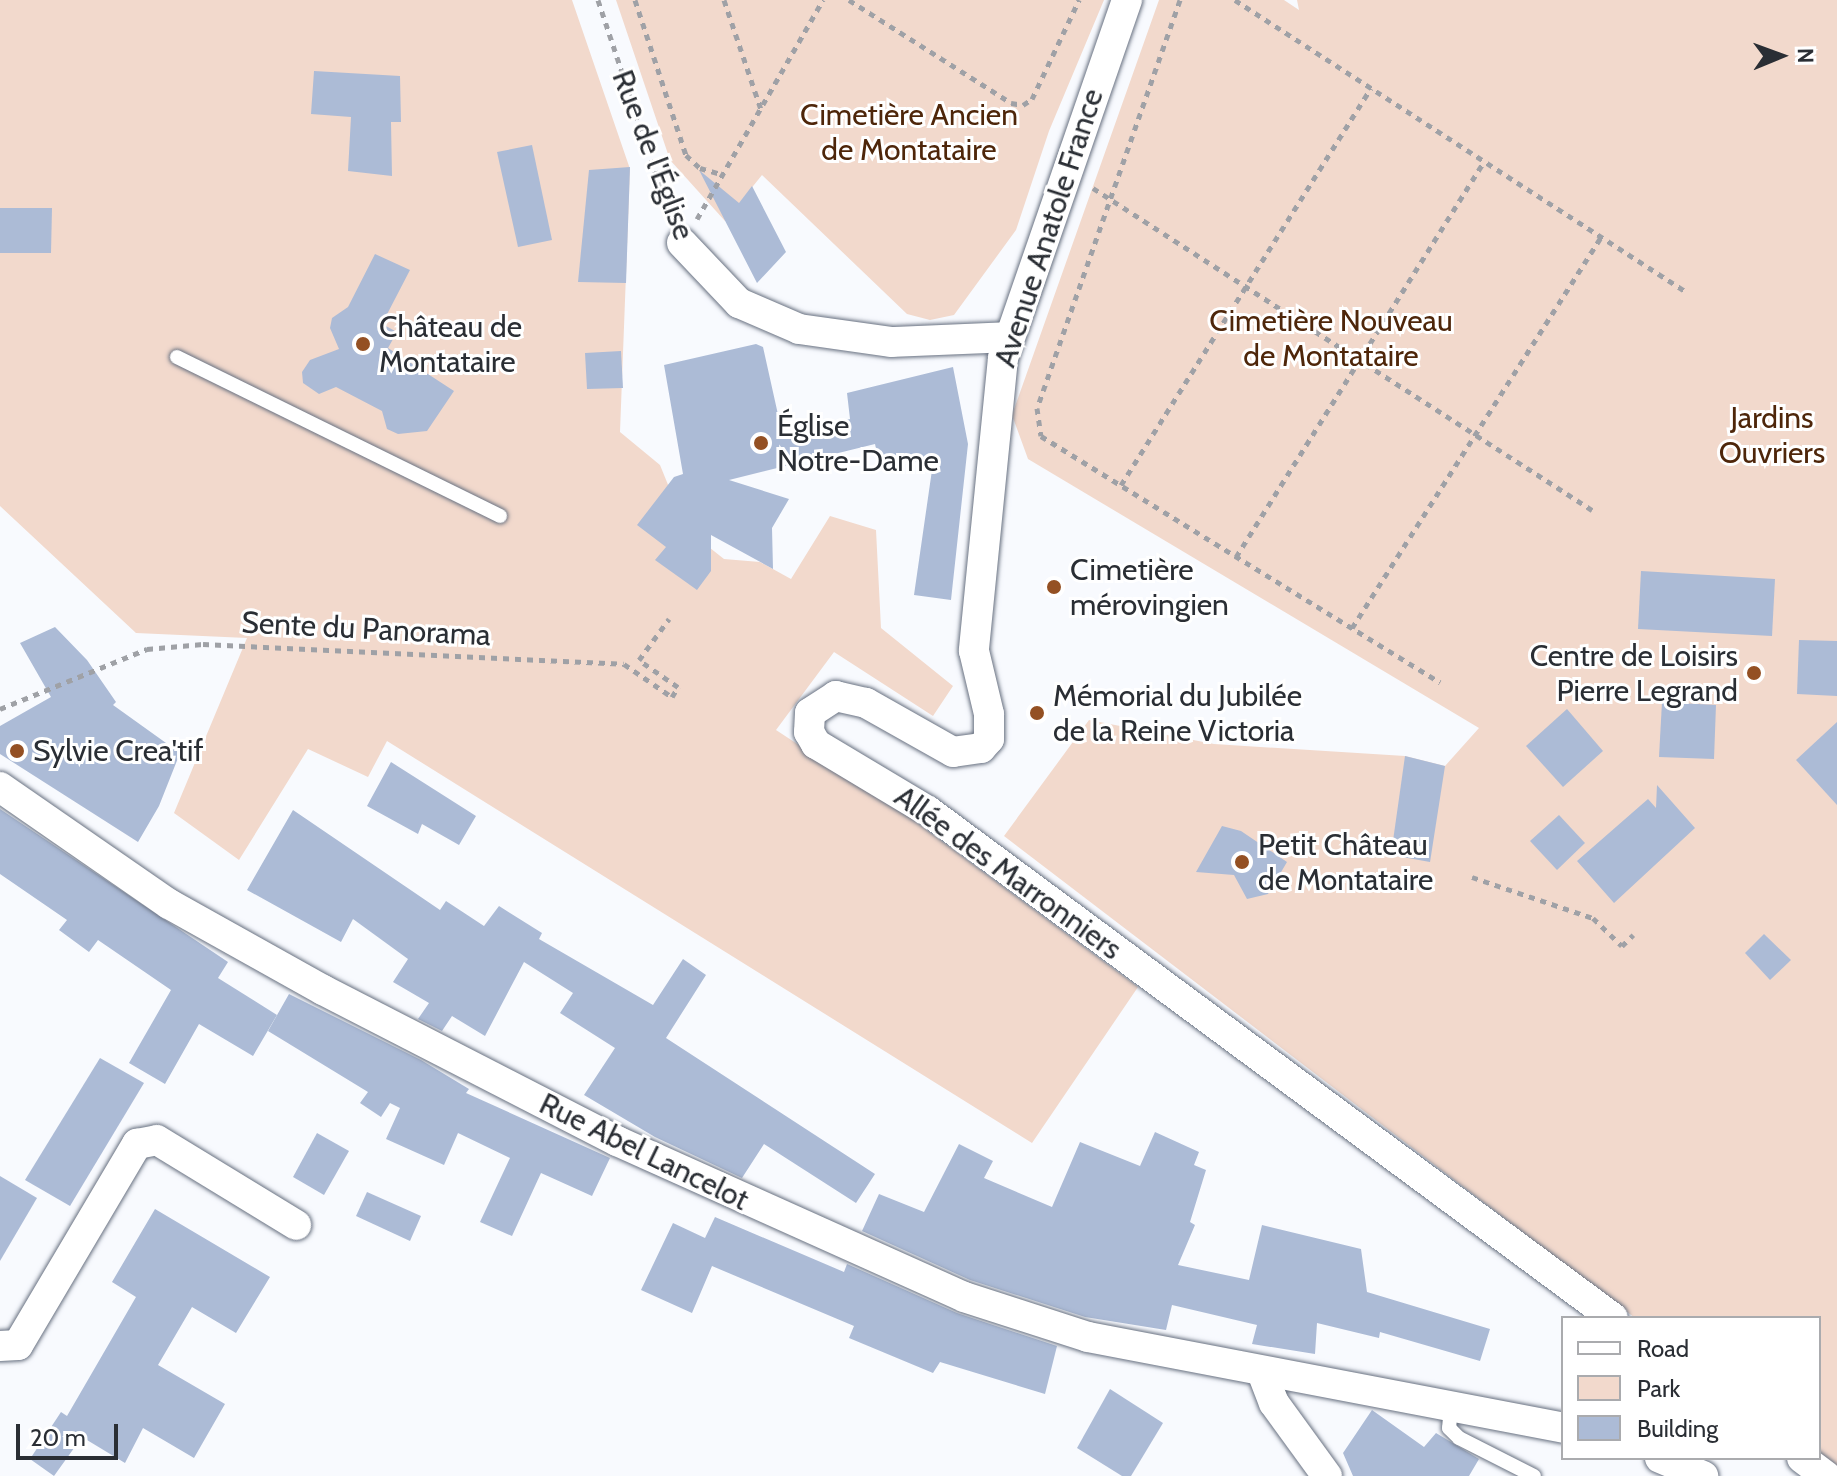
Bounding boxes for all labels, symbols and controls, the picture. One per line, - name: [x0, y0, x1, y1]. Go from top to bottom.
- north arrow: [1741, 16, 1821, 96]
- text: N: [1792, 48, 1819, 64]
- street label: Rue de l'Église: [604, 65, 702, 245]
- street label: Avenue Anatole France: [987, 84, 1111, 372]
- park label: Cimetière Ancien de Montataire: [800, 97, 1018, 168]
- park label: Cimetière Nouveau de Montataire: [1209, 303, 1453, 374]
- place label: Château de Montataire: [379, 309, 522, 380]
- marker: Château de Montataire: [354, 335, 372, 353]
- park label: Jardins Ouvriers: [1719, 400, 1825, 470]
- place label: Église Notre-Dame: [777, 408, 939, 478]
- marker: Église Notre-Dame: [752, 434, 770, 452]
- place label: Cimetière mérovingien: [1070, 552, 1229, 622]
- marker: Cimetière mérovingien: [1045, 578, 1063, 596]
- street label: Sente du Panorama: [241, 604, 491, 654]
- place label: Centre de Loisirs Pierre Legrand: [1530, 638, 1738, 708]
- marker: Centre de Loisirs Pierre Legrand: [1745, 664, 1763, 682]
- place label: Mémorial du Jubilée de la Reine Victoria: [1053, 678, 1302, 748]
- marker: Mémorial du Jubilée de la Reine Victoria: [1028, 704, 1046, 722]
- place label: Sylvie Crea'tif: [33, 733, 203, 769]
- marker: Sylvie Crea'tif: [8, 742, 26, 760]
- street label: Allée des Marronniers: [887, 779, 1129, 967]
- place label: Petit Château de Montataire: [1258, 827, 1433, 898]
- marker: Petit Château de Montataire: [1233, 853, 1251, 871]
- street label: Rue Abel Lancelot: [534, 1086, 754, 1218]
- legend: [1561, 1316, 1821, 1460]
- text: Road: [1637, 1334, 1689, 1363]
- text: Park: [1637, 1374, 1680, 1403]
- scale bar: [20, 1408, 122, 1458]
- text: Building: [1637, 1414, 1718, 1443]
- text: 20 m: [30, 1423, 86, 1452]

